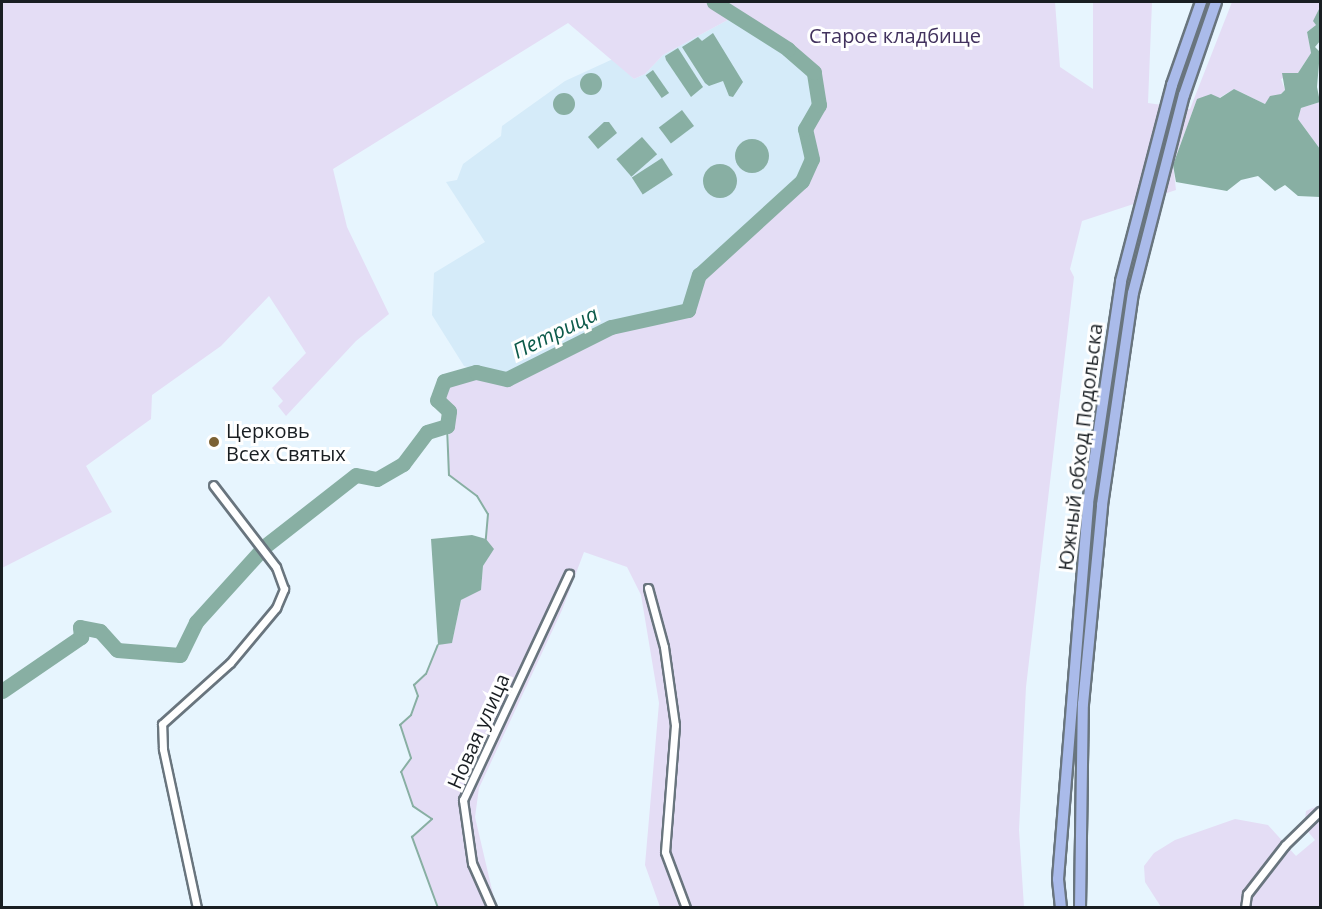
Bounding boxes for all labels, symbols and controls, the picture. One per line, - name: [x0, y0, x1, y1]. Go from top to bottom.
- park label: Старое кладбище: [809, 23, 981, 47]
- water label: Петрица: [508, 301, 602, 363]
- street label: Южный обход Подольска: [1053, 322, 1107, 572]
- place label: Церковь Всех Святых: [226, 418, 346, 465]
- marker: Церковь Всех Святых: [207, 435, 221, 449]
- street label: Новая улица: [442, 670, 514, 792]

